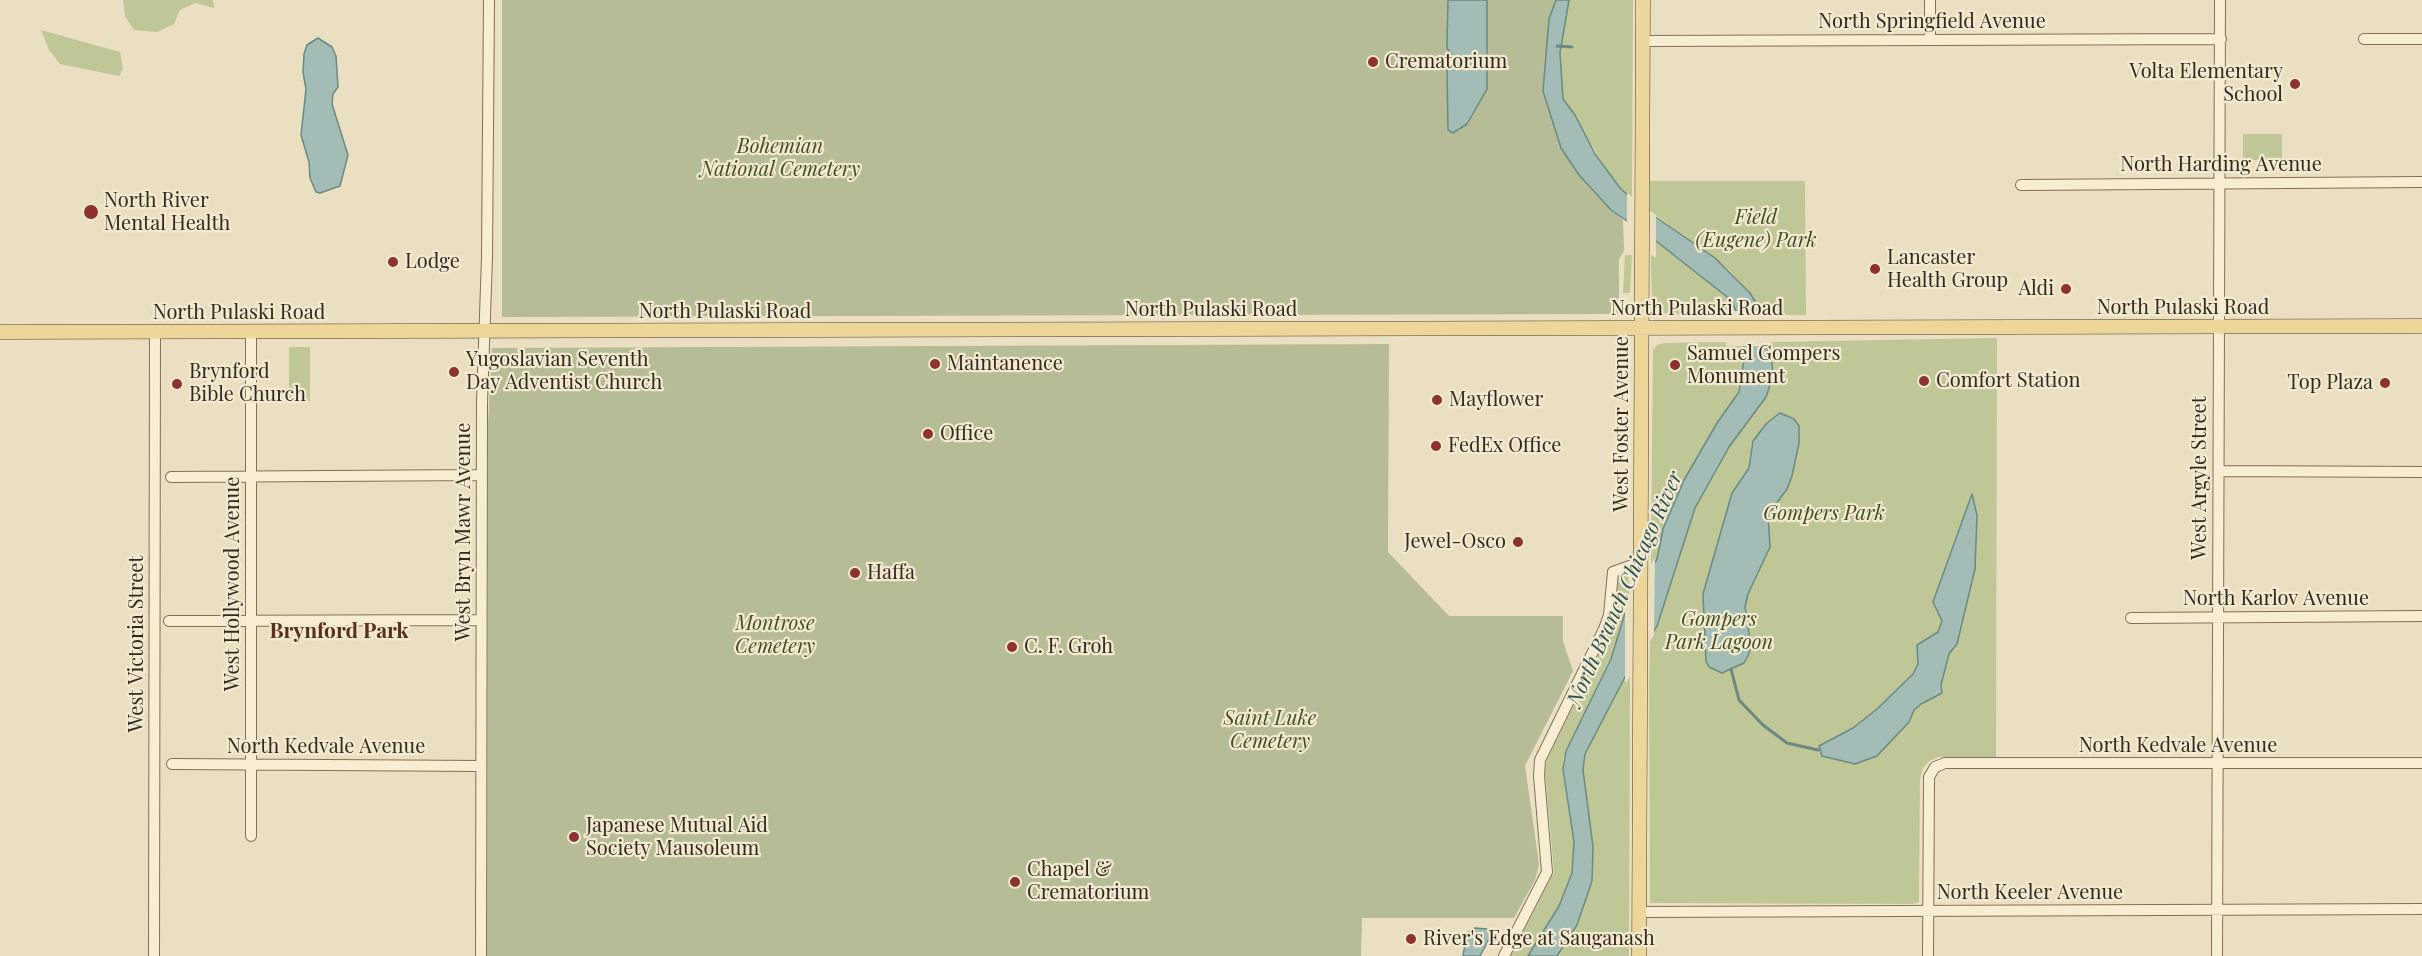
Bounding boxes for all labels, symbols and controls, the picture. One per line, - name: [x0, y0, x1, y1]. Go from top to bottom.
- street label: North Springfield Avenue: [1818, 10, 2046, 34]
- place label: Crematorium: [1385, 50, 1507, 74]
- marker: Crematorium: [1366, 55, 1380, 69]
- place label: Volta Elementary School: [2129, 60, 2283, 107]
- marker: Volta Elementary School: [2288, 77, 2302, 91]
- park label: Bohemian National Cemetery: [700, 135, 860, 182]
- street label: North Harding Avenue: [2120, 153, 2322, 177]
- place label: North River Mental Health: [104, 189, 230, 236]
- marker: North River Mental Health: [82, 203, 100, 221]
- park label: Field (Eugene) Park: [1695, 206, 1817, 253]
- place label: Lancaster Health Group: [1887, 246, 2008, 293]
- place label: Lodge: [405, 250, 460, 274]
- marker: Lodge: [386, 255, 400, 269]
- marker: Lancaster Health Group: [1868, 262, 1882, 276]
- place label: Aldi: [2018, 277, 2054, 301]
- marker: Aldi: [2059, 282, 2073, 296]
- street label: North Pulaski Road: [2097, 296, 2269, 320]
- street label: North Pulaski Road: [1611, 297, 1783, 321]
- street label: North Pulaski Road: [1125, 298, 1297, 322]
- street label: North Pulaski Road: [639, 300, 811, 324]
- street label: North Pulaski Road: [153, 301, 325, 325]
- street label: West Foster Avenue: [1610, 336, 1634, 512]
- place label: Samuel Gompers Monument: [1687, 342, 1840, 389]
- place label: Yugoslavian Seventh Day Adventist Church: [466, 348, 662, 395]
- place label: Maintanence: [947, 352, 1063, 376]
- marker: Maintanence: [928, 357, 942, 371]
- marker: Samuel Gompers Monument: [1668, 358, 1682, 372]
- place label: Brynford Bible Church: [189, 360, 306, 407]
- marker: Yugoslavian Seventh Day Adventist Church: [447, 365, 461, 379]
- place label: Comfort Station: [1936, 369, 2080, 393]
- place label: Top Plaza: [2287, 371, 2373, 395]
- marker: Comfort Station: [1917, 374, 1931, 388]
- marker: Top Plaza: [2378, 376, 2392, 390]
- marker: Brynford Bible Church: [170, 377, 184, 391]
- place label: Mayflower: [1449, 388, 1543, 412]
- marker: Mayflower: [1430, 393, 1444, 407]
- street label: West Argyle Street: [2188, 396, 2212, 560]
- place label: Office: [940, 422, 993, 446]
- street label: West Bryn Mawr Avenue: [452, 423, 476, 641]
- marker: Office: [921, 427, 935, 441]
- place label: FedEx Office: [1448, 434, 1561, 458]
- marker: FedEx Office: [1429, 439, 1443, 453]
- water label: North Branch Chicago River: [1562, 468, 1688, 710]
- street label: West Hollywood Avenue: [221, 477, 245, 691]
- park label: Gompers Park: [1763, 502, 1885, 526]
- place label: Jewel-Osco: [1404, 530, 1506, 554]
- marker: Jewel-Osco: [1511, 535, 1525, 549]
- street label: West Victoria Street: [125, 556, 149, 732]
- place label: Haffa: [867, 561, 915, 585]
- marker: Haffa: [848, 566, 862, 580]
- street label: North Karlov Avenue: [2183, 587, 2369, 611]
- park label: Gompers Park Lagoon: [1665, 608, 1773, 655]
- park label: Montrose Cemetery: [735, 612, 815, 659]
- district label: Brynford Park: [269, 618, 409, 644]
- place label: C. F. Groh: [1024, 635, 1113, 659]
- marker: C. F. Groh: [1005, 640, 1019, 654]
- park label: Saint Luke Cemetery: [1224, 707, 1316, 754]
- street label: North Kedvale Avenue: [2079, 734, 2277, 758]
- street label: North Kedvale Avenue: [227, 735, 425, 759]
- place label: Japanese Mutual Aid Society Mausoleum: [586, 814, 768, 861]
- marker: Japanese Mutual Aid Society Mausoleum: [567, 830, 581, 844]
- place label: Chapel & Crematorium: [1027, 858, 1149, 905]
- marker: Chapel & Crematorium: [1008, 875, 1022, 889]
- street label: North Keeler Avenue: [1937, 881, 2123, 905]
- place label: River's Edge at Sauganash: [1423, 927, 1655, 951]
- marker: River's Edge at Sauganash: [1404, 932, 1418, 946]

